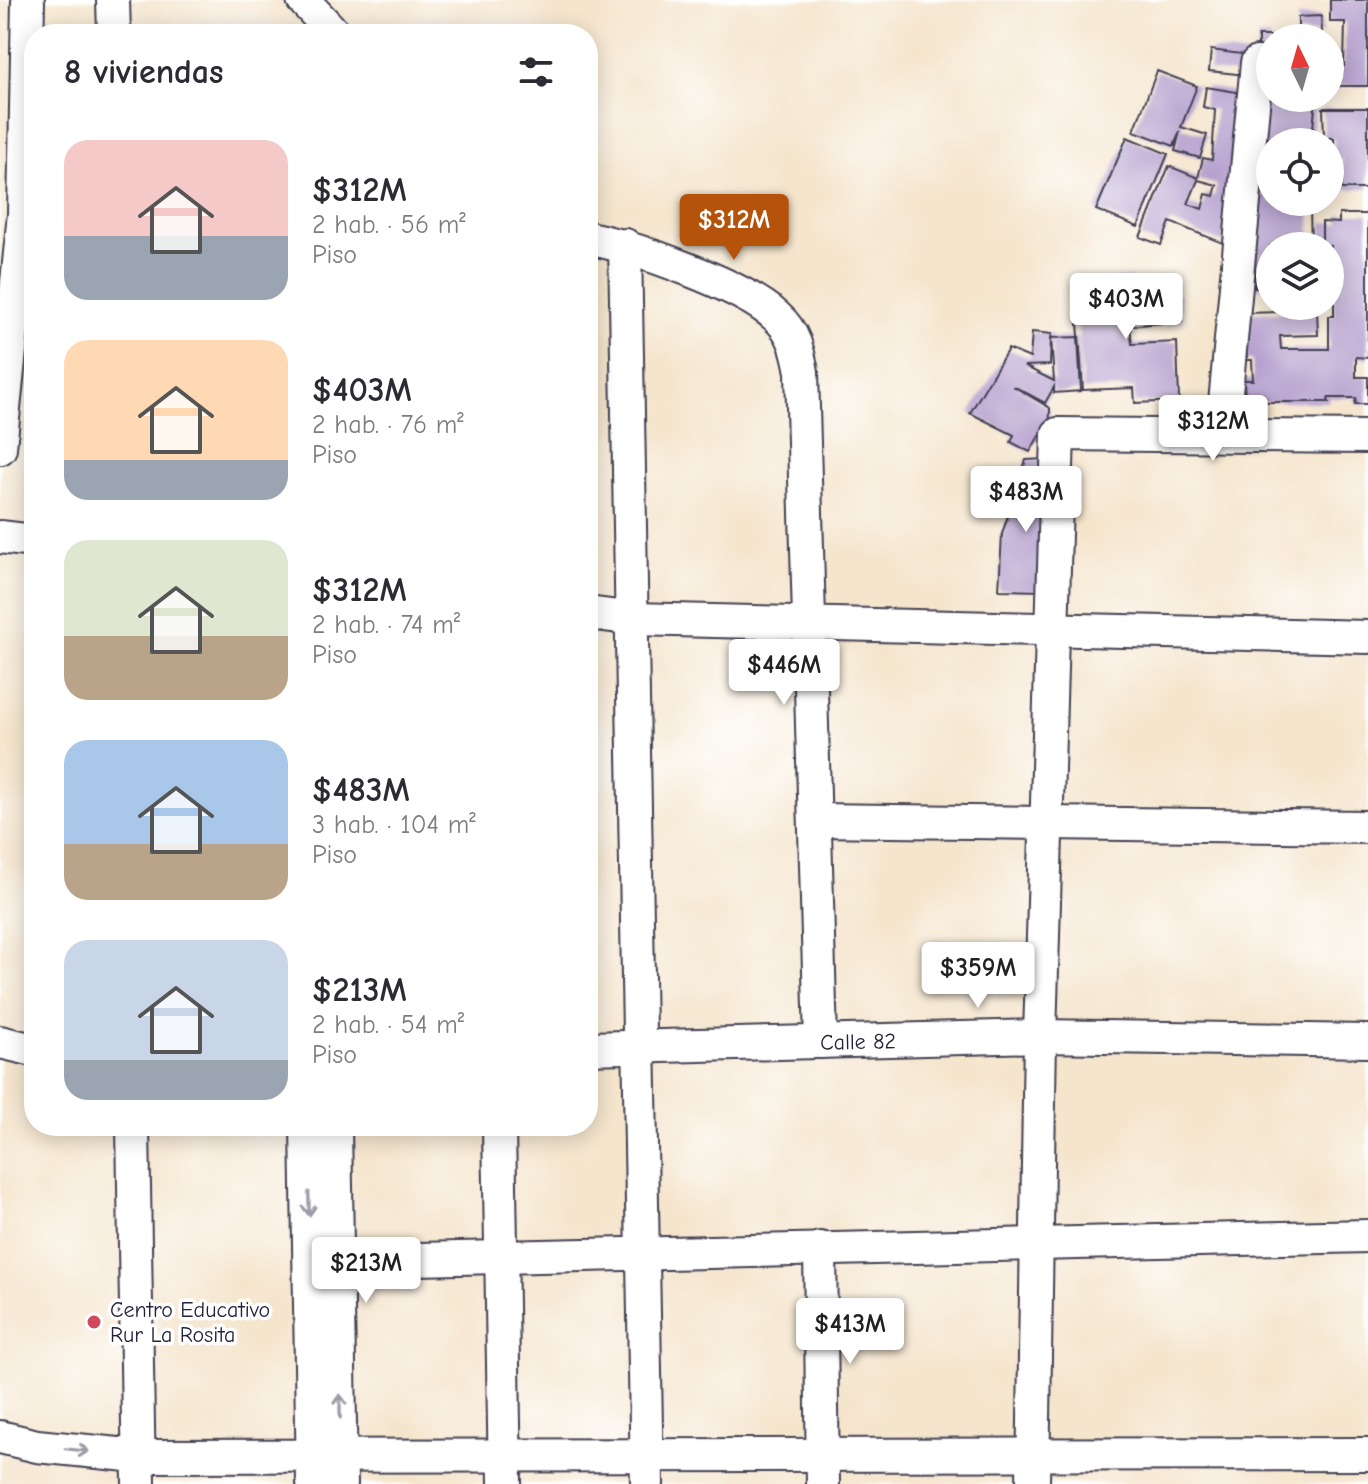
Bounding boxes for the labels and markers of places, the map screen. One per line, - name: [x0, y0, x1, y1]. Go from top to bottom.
- pin: $312M: [678, 194, 790, 262]
- pin: $403M: [1070, 273, 1182, 341]
- pin: $312M: [1157, 395, 1269, 463]
- pin: $483M: [970, 466, 1082, 534]
- pin: $446M: [728, 639, 840, 707]
- pin: $359M: [922, 942, 1034, 1010]
- pin: $213M: [310, 1237, 422, 1305]
- place label: Centro Educativo Rur La Rosita: [110, 1297, 270, 1348]
- pin: $413M: [794, 1298, 906, 1366]
- marker: Centro Educativo Rur La Rosita: [85, 1313, 103, 1331]

